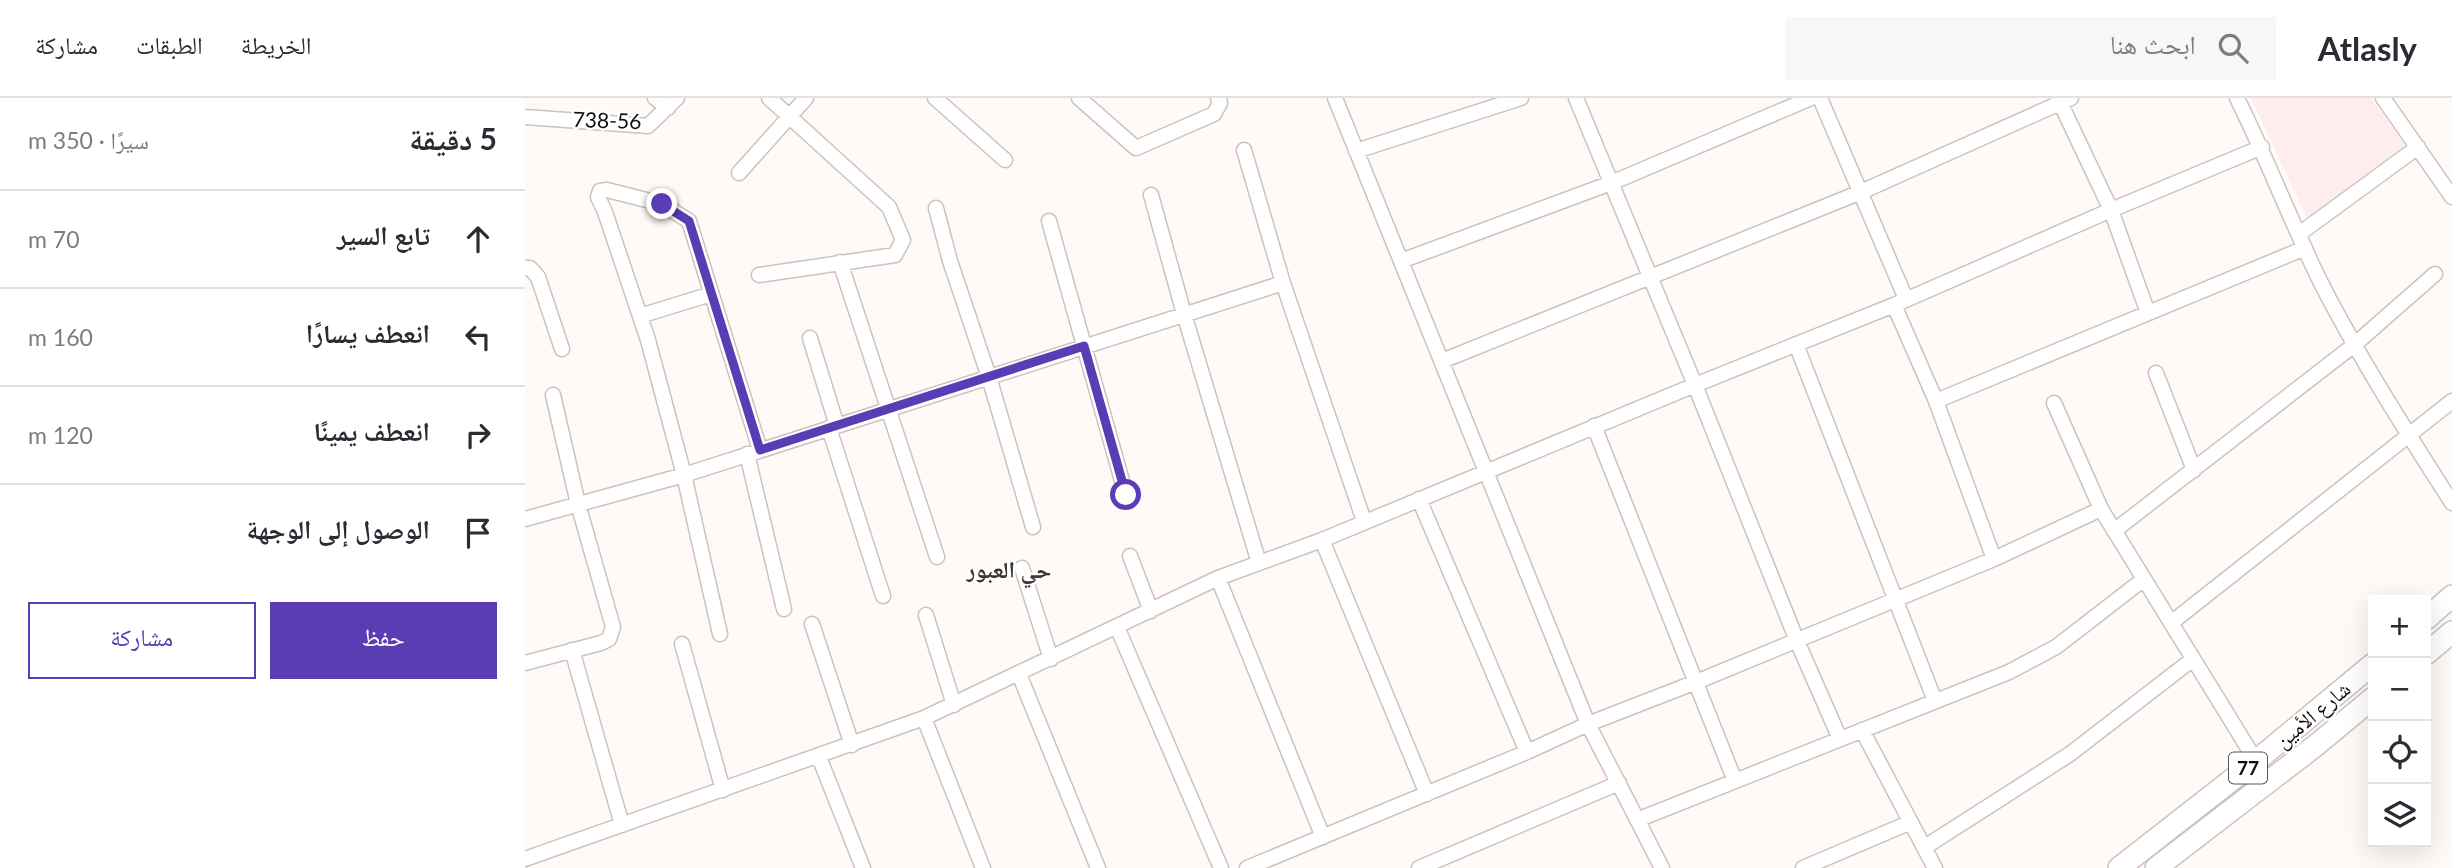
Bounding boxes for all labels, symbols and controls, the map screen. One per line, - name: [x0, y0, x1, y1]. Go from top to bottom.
- search box: [1786, 17, 2276, 80]
- text: ابحث هنا: [2110, 28, 2196, 60]
- text: Atlasly: [2318, 28, 2417, 68]
- icon: search: [2214, 29, 2252, 67]
- text: مشاركة: [35, 30, 98, 59]
- text: الطبقات: [136, 30, 203, 59]
- text: الخريطة: [241, 30, 311, 59]
- street label: 738-56: [572, 106, 642, 133]
- text: 5 دقيقة: [409, 120, 497, 156]
- text: سيرًا · 350 m: [28, 126, 149, 154]
- route end: [646, 188, 677, 219]
- text: تابع السير: [337, 219, 430, 251]
- icon: ahead: [459, 220, 497, 258]
- text: 70 m: [28, 225, 80, 253]
- text: انعطف يسارًا: [306, 317, 430, 349]
- icon: left: [459, 318, 497, 356]
- text: 160 m: [28, 323, 93, 351]
- text: انعطف يمينًا: [313, 415, 430, 447]
- icon: right: [459, 416, 497, 454]
- text: 120 m: [28, 421, 93, 449]
- route start: [1110, 479, 1141, 510]
- text: الوصول إلى الوجهة: [246, 513, 430, 545]
- icon: arrive: [459, 514, 497, 552]
- district label: حي العبور: [966, 555, 1051, 589]
- map controls: [2368, 595, 2431, 847]
- button: +: [2368, 595, 2431, 658]
- button: مشاركة: [28, 602, 256, 679]
- button: حفظ: [270, 602, 497, 679]
- button: −: [2368, 658, 2431, 721]
- street label: شارع الأمين: [2269, 675, 2356, 754]
- button: locate: [2368, 721, 2431, 784]
- road number: 77: [2229, 752, 2267, 783]
- button: layers: [2368, 784, 2431, 847]

